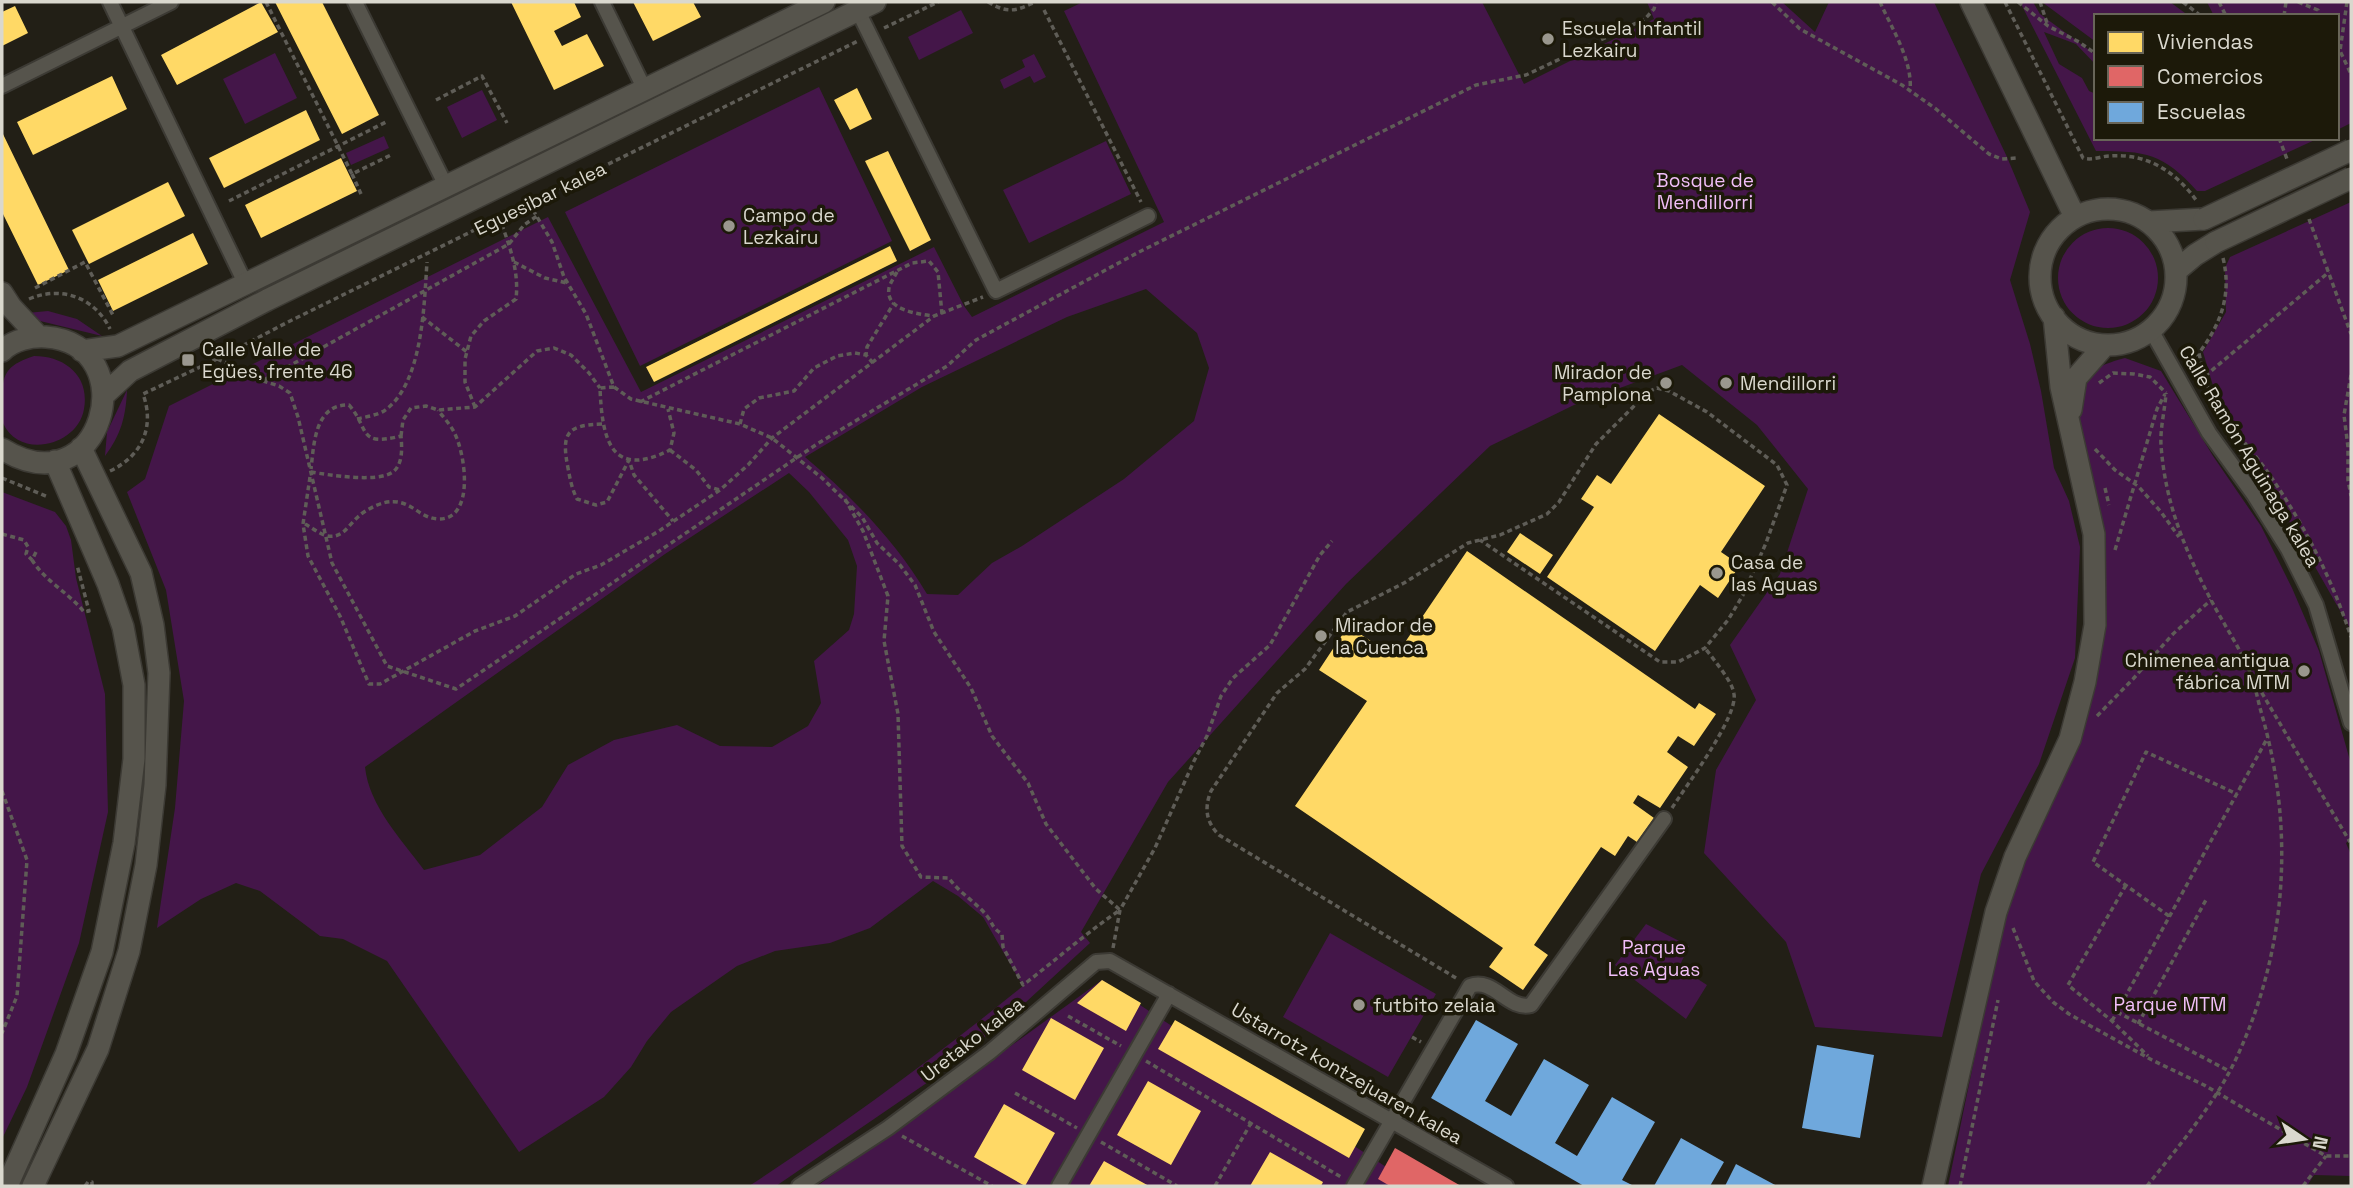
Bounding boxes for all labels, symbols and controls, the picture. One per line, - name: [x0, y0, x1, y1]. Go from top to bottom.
- legend: [2094, 14, 2339, 140]
- place label: Escuela Infantil Lezkairu: [1562, 16, 1702, 63]
- text: Viviendas: [2157, 28, 2254, 55]
- marker: Escuela Infantil Lezkairu: [1540, 31, 1556, 47]
- text: Comercios: [2157, 63, 2263, 90]
- text: Escuelas: [2157, 98, 2246, 125]
- street label: Eguesibar kalea: [470, 156, 610, 241]
- park label: Bosque de Mendillorri: [1656, 168, 1754, 215]
- place label: Campo de Lezkairu: [743, 203, 835, 250]
- marker: Campo de Lezkairu: [721, 218, 737, 234]
- place label: Calle Valle de Egües, frente 46: [202, 337, 353, 384]
- street label: Calle Ramón Aguinaga kalea: [2173, 341, 2326, 572]
- marker: Calle Valle de Egües, frente 46: [180, 352, 196, 368]
- place label: Mirador de Pamplona: [1554, 360, 1652, 407]
- place label: Mendillorri: [1740, 371, 1836, 396]
- marker: Mirador de Pamplona: [1658, 375, 1674, 391]
- marker: Mendillorri: [1718, 375, 1734, 391]
- place label: Casa de las Aguas: [1731, 550, 1818, 597]
- marker: Casa de las Aguas: [1709, 565, 1725, 581]
- place label: Mirador de la Cuenca: [1335, 613, 1433, 660]
- marker: Mirador de la Cuenca: [1313, 628, 1329, 644]
- place label: Chimenea antigua fábrica MTM: [2125, 648, 2290, 695]
- marker: Chimenea antigua fábrica MTM: [2296, 663, 2312, 679]
- park label: Parque Las Aguas: [1608, 935, 1700, 982]
- street label: Uretako kalea: [916, 991, 1029, 1087]
- park label: Parque MTM: [2114, 992, 2227, 1017]
- place label: futbito zelaia: [1373, 993, 1496, 1018]
- street label: Ustarrotz kontzejuaren kalea: [1227, 997, 1467, 1150]
- marker: futbito zelaia: [1351, 997, 1367, 1013]
- north arrow: [2269, 1104, 2339, 1174]
- text: N: [2306, 1134, 2334, 1152]

